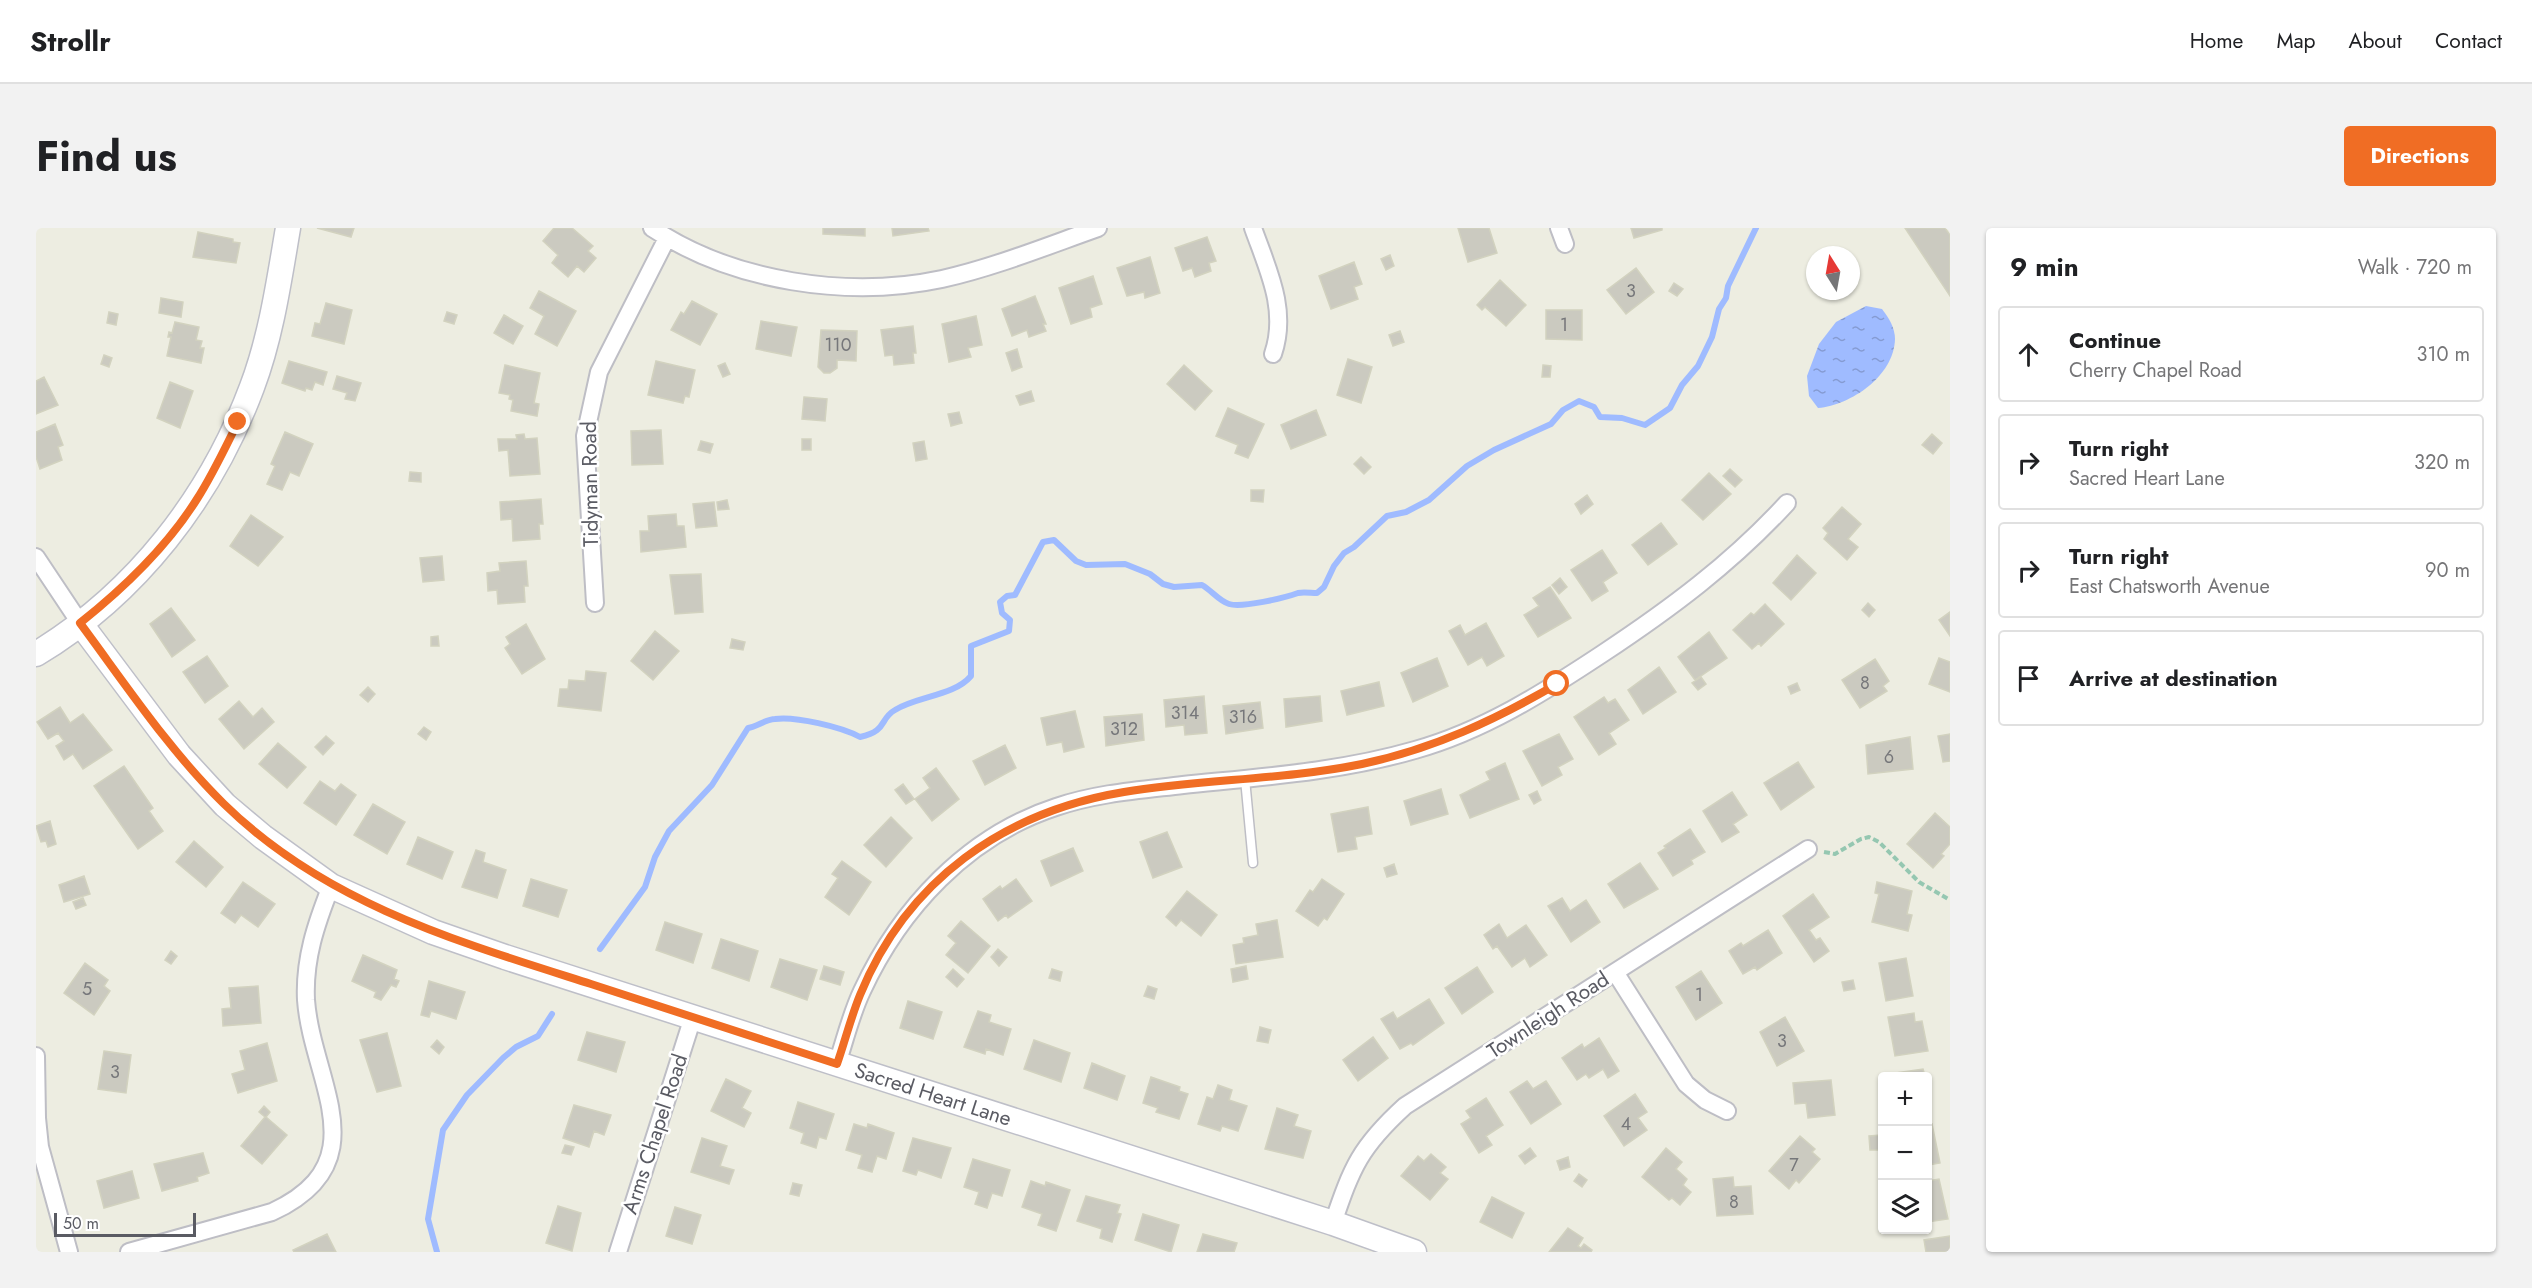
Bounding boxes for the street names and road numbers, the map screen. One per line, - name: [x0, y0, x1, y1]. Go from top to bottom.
- street label: Tidyman Road: [574, 421, 606, 547]
- street label: Townleigh Road: [1481, 964, 1615, 1066]
- street label: Arms Chapel Road: [615, 1050, 695, 1218]
- street label: Sacred Heart Lane: [850, 1055, 1016, 1134]

